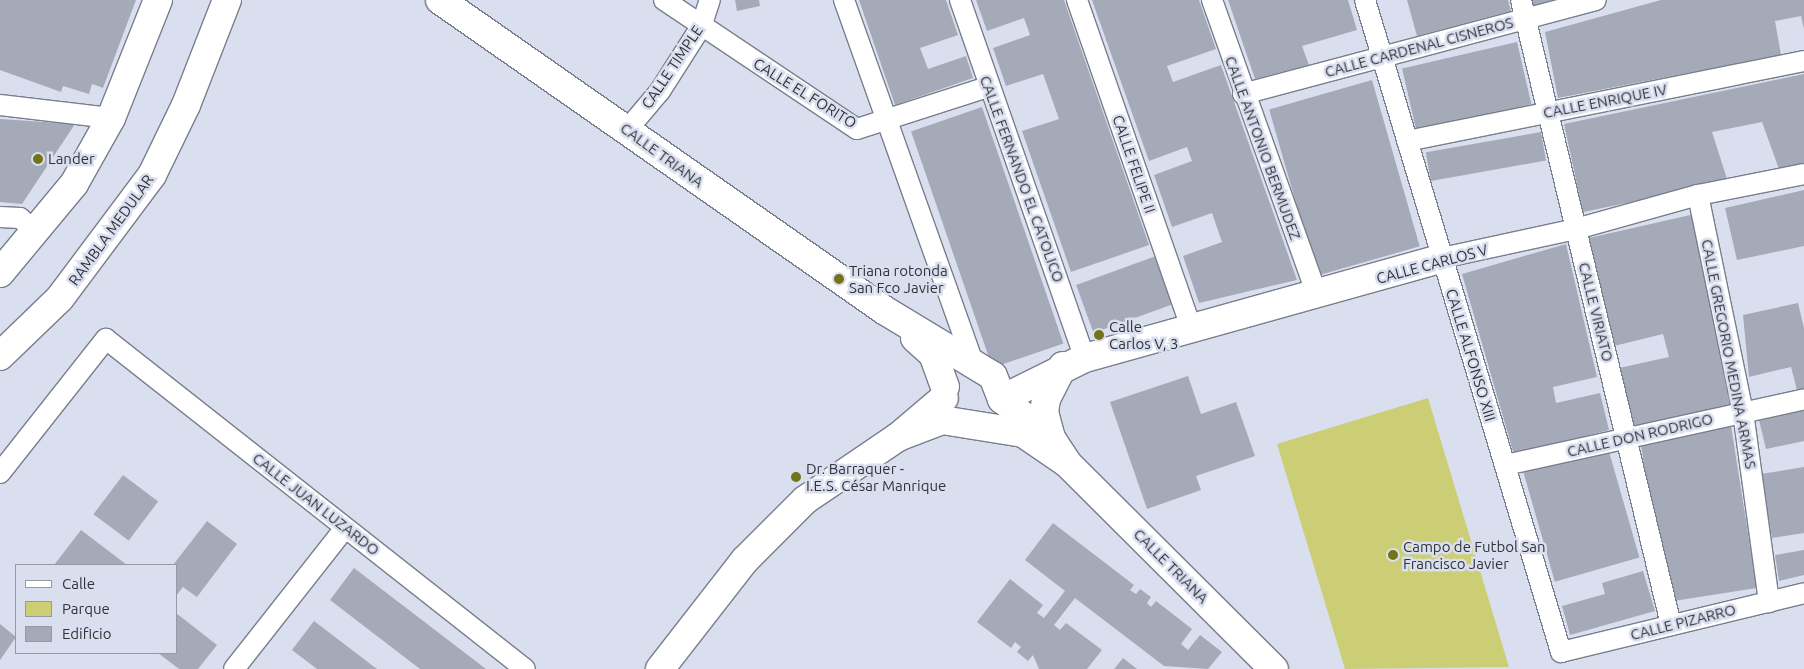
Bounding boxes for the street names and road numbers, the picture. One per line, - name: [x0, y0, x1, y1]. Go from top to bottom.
- street label: CALLE CARDENAL CISNEROS: [1323, 13, 1515, 81]
- street label: CALLE TIMPLE: [638, 22, 706, 112]
- street label: CALLE EL FORITO: [750, 54, 860, 132]
- street label: CALLE ANTONIO BERMUDEZ: [1221, 54, 1305, 242]
- street label: CALLE FERNANDO EL CATOLICO: [976, 73, 1068, 285]
- street label: CALLE ENRIQUE IV: [1542, 80, 1668, 122]
- street label: CALLE FELIPE II: [1109, 113, 1159, 215]
- street label: CALLE TRIANA: [617, 119, 707, 191]
- street label: RAMBLA MEDULAR: [65, 171, 157, 289]
- street label: CALLE GREGORIO MEDINA ARMAS: [1698, 238, 1760, 470]
- street label: CALLE CARLOS V: [1374, 240, 1490, 288]
- street label: CALLE VIRIATO: [1575, 261, 1617, 363]
- street label: CALLE ALFONSO XIII: [1442, 287, 1500, 423]
- street label: CALLE DON RODRIGO: [1565, 409, 1715, 461]
- street label: CALLE JUAN LUZARDO: [249, 449, 383, 559]
- street label: CALLE TRIANA: [1130, 525, 1212, 607]
- street label: CALLE PIZARRO: [1628, 600, 1738, 644]

